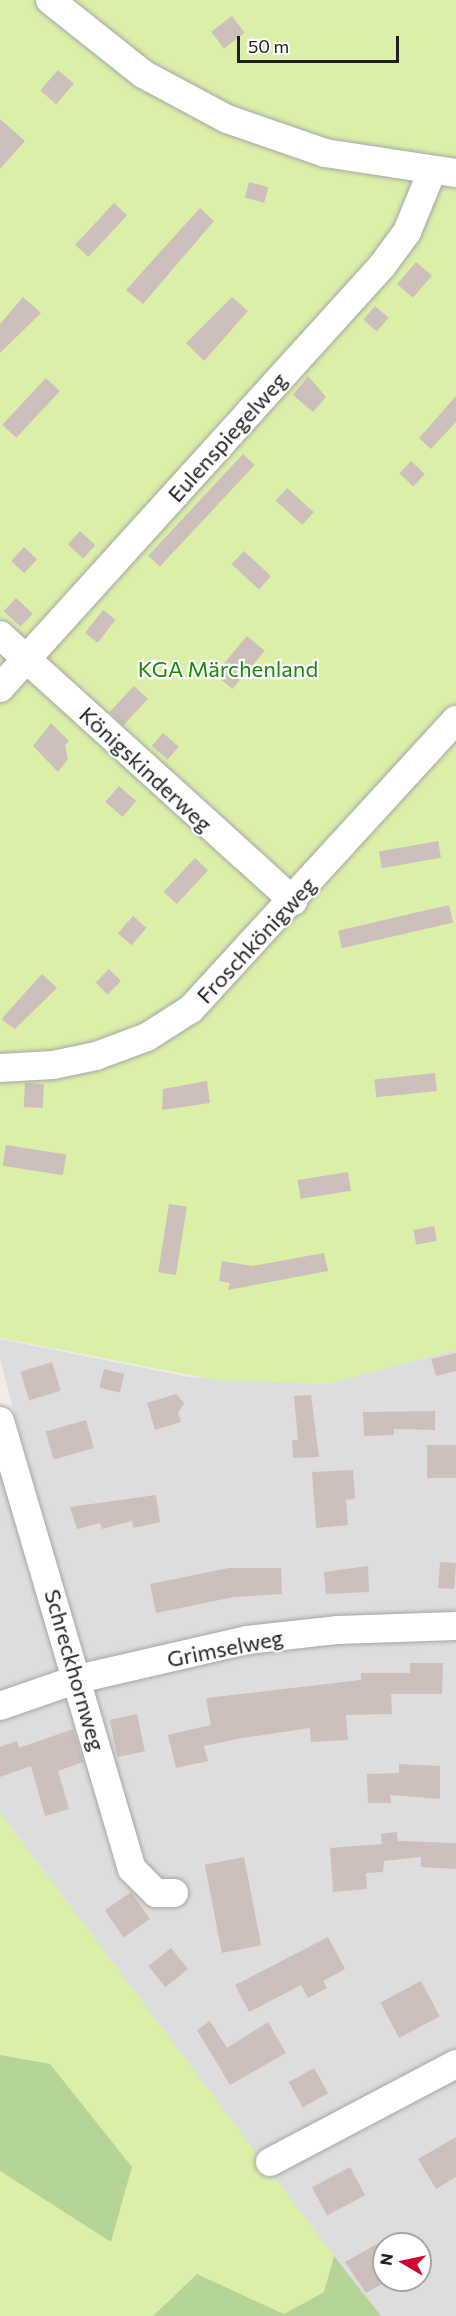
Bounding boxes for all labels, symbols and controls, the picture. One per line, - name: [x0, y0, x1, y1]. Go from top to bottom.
- scale bar: [240, 24, 402, 62]
- text: 50 m: [248, 35, 289, 57]
- street label: Eulenspiegelweg: [162, 367, 292, 507]
- park label: KGA Märchenland: [138, 656, 318, 682]
- street label: Königskinderweg: [74, 701, 218, 837]
- street label: Froschkönigweg: [191, 872, 321, 1008]
- street label: Schreckhornweg: [39, 1586, 111, 1754]
- street label: Grimselweg: [165, 1624, 285, 1672]
- north arrow: [372, 2232, 432, 2292]
- text: N: [375, 2252, 396, 2267]

